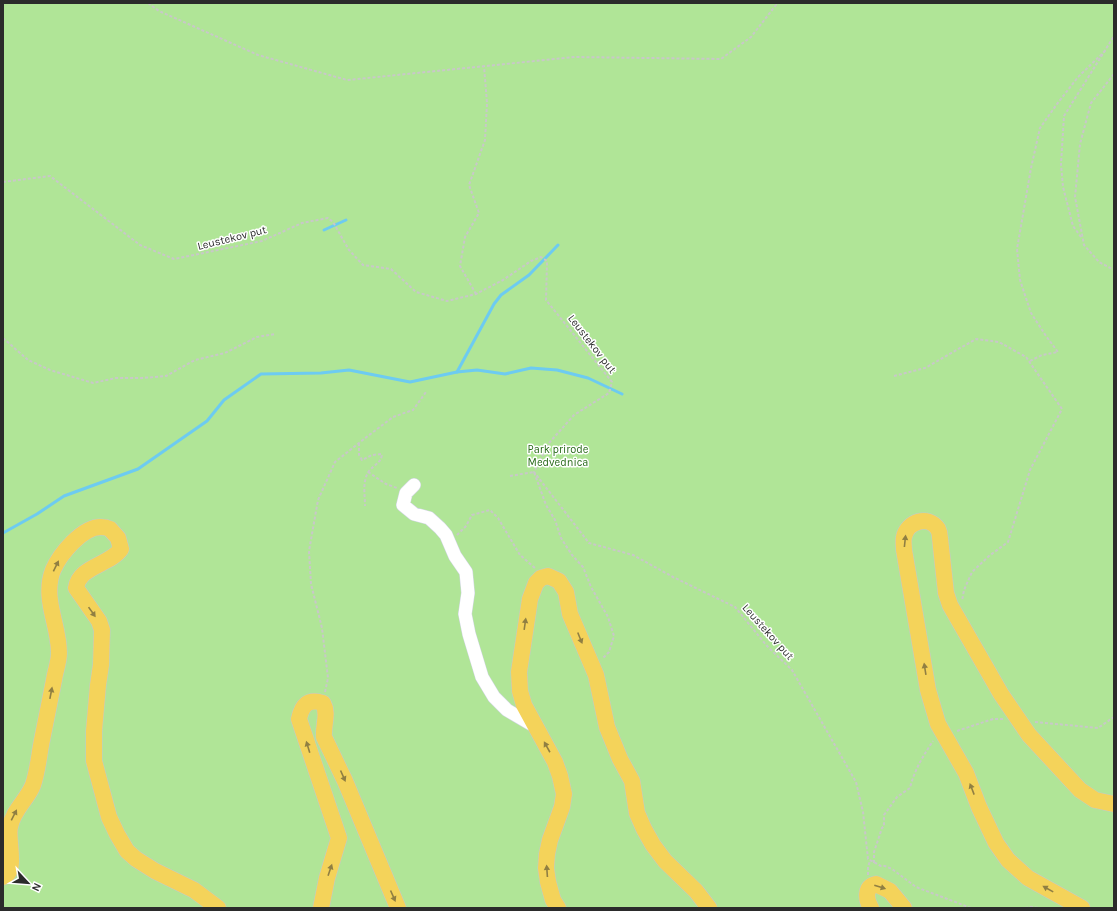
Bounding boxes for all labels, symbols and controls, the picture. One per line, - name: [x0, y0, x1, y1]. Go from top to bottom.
- street label: Leustekov put: [196, 223, 268, 253]
- street label: Leustekov put: [565, 312, 619, 376]
- park label: Park prirode Medvednica: [528, 443, 589, 469]
- one-way arrow: [902, 534, 908, 547]
- one-way arrow: [53, 560, 59, 572]
- street label: Leustekov put: [740, 601, 796, 663]
- one-way arrow: [89, 606, 96, 618]
- one-way arrow: [522, 618, 528, 630]
- one-way arrow: [577, 632, 583, 644]
- one-way arrow: [921, 662, 927, 675]
- one-way arrow: [48, 687, 54, 699]
- one-way arrow: [305, 741, 311, 753]
- one-way arrow: [544, 741, 550, 753]
- one-way arrow: [340, 771, 346, 782]
- one-way arrow: [968, 782, 974, 794]
- one-way arrow: [11, 810, 17, 821]
- north arrow: [8, 863, 48, 903]
- one-way arrow: [327, 864, 333, 876]
- one-way arrow: [544, 865, 551, 877]
- text: N: [29, 881, 44, 894]
- one-way arrow: [874, 884, 886, 890]
- one-way arrow: [1042, 886, 1054, 893]
- one-way arrow: [390, 891, 396, 902]

